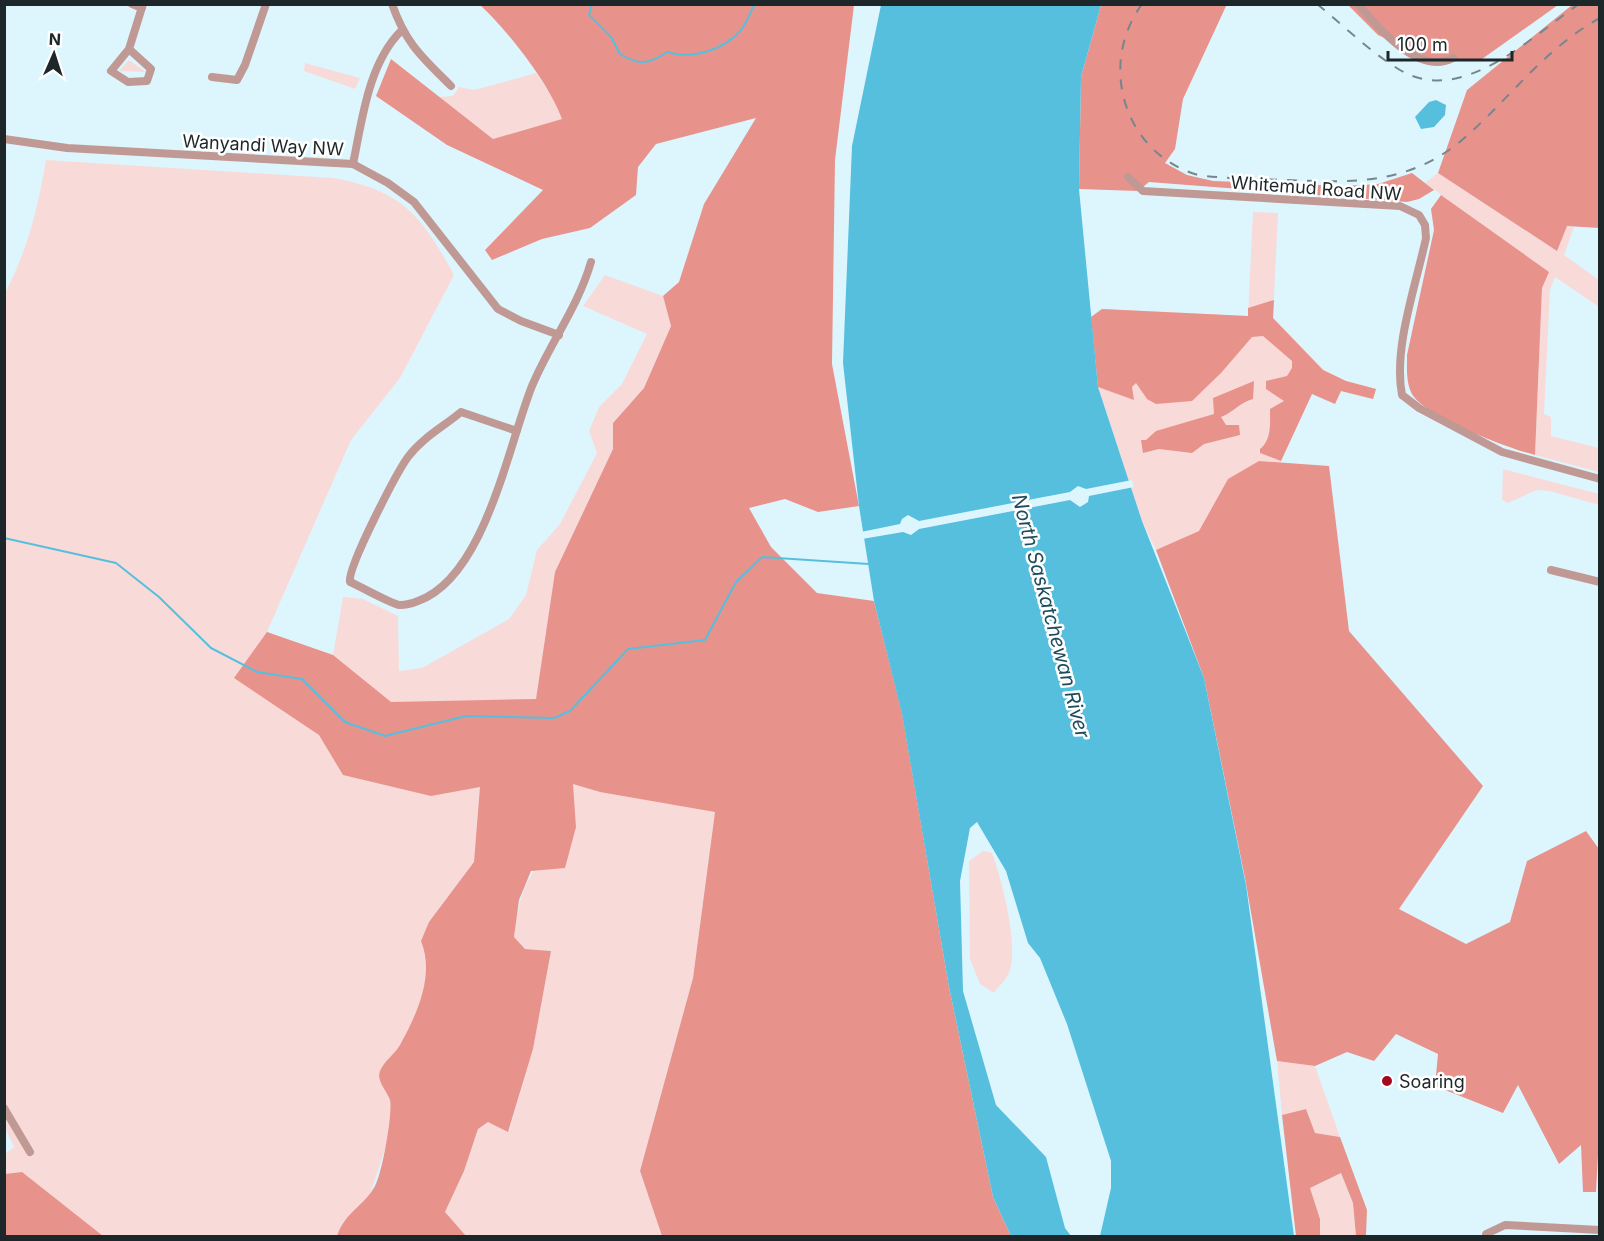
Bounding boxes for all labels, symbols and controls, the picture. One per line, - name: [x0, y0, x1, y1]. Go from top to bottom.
- north arrow: [24, 24, 84, 84]
- scale bar: [1388, 24, 1512, 62]
- text: N: [48, 29, 61, 49]
- text: 100 m: [1397, 34, 1448, 55]
- street label: Wanyandi Way NW: [182, 130, 345, 160]
- street label: Whitemud Road NW: [1230, 172, 1402, 204]
- water label: North Saskatchewan River: [1007, 491, 1095, 741]
- place label: Soaring: [1399, 1071, 1465, 1092]
- marker: Soaring: [1380, 1074, 1394, 1088]

